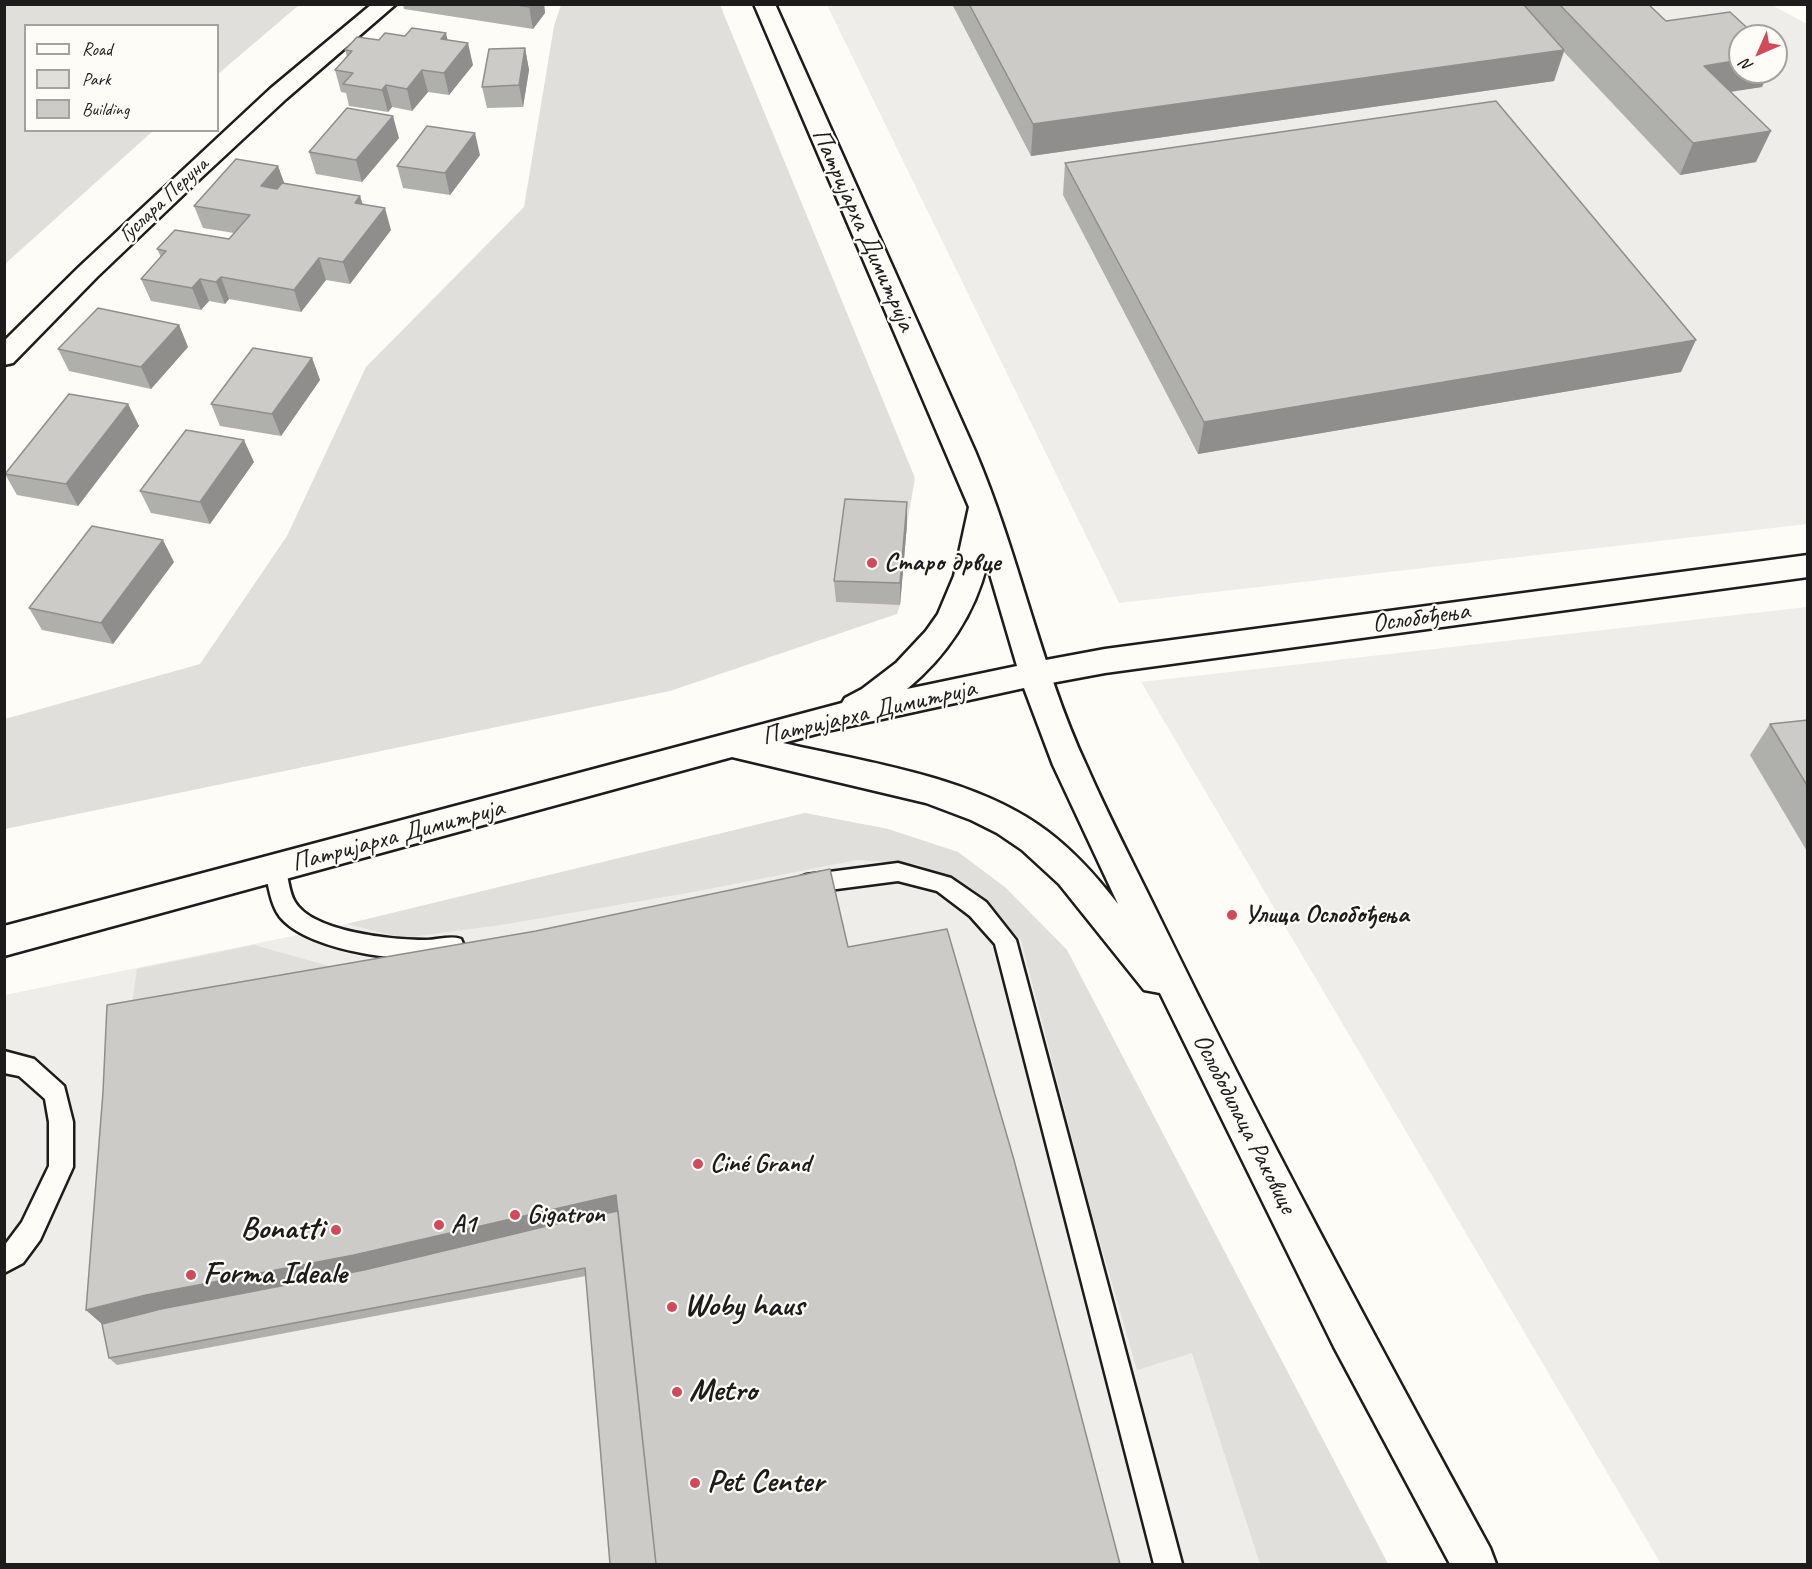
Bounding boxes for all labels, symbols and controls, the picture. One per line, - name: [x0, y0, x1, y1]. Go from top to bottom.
- legend: [24, 24, 219, 132]
- north arrow: [1728, 24, 1788, 84]
- text: Road: [82, 38, 112, 60]
- text: N: [1736, 55, 1757, 76]
- text: Park: [82, 68, 111, 90]
- text: Building: [82, 98, 129, 120]
- street label: Патријарха Димитрија: [804, 124, 922, 336]
- street label: Гуслара Перуна: [114, 152, 214, 248]
- place label: Старо дрвце: [884, 547, 1000, 579]
- marker: Старо дрвце: [865, 556, 879, 570]
- street label: Ослобођења: [1370, 596, 1472, 640]
- street label: Патријарха Димитрија: [759, 673, 979, 753]
- street label: Патријарха Димитрија: [288, 793, 508, 879]
- place label: Улица Ослобођења: [1244, 899, 1409, 931]
- marker: Улица Ослобођења: [1225, 908, 1239, 922]
- street label: Ослободилаца Раковице: [1185, 1029, 1303, 1219]
- place label: Ciné Grand: [710, 1148, 810, 1180]
- marker: Ciné Grand: [691, 1157, 705, 1171]
- place label: Gigatron: [527, 1199, 605, 1231]
- marker: Gigatron: [508, 1208, 522, 1222]
- place label: A1: [451, 1209, 476, 1241]
- place label: Bonatti: [240, 1211, 324, 1249]
- marker: A1: [432, 1218, 446, 1232]
- marker: Bonatti: [329, 1223, 343, 1237]
- place label: Forma Ideale: [203, 1256, 347, 1294]
- marker: Forma Ideale: [184, 1268, 198, 1282]
- place label: Woby haus: [684, 1288, 804, 1326]
- marker: Woby haus: [665, 1300, 679, 1314]
- place label: Metro: [689, 1373, 757, 1411]
- marker: Metro: [670, 1385, 684, 1399]
- place label: Pet Center: [707, 1464, 824, 1502]
- marker: Pet Center: [688, 1476, 702, 1490]

